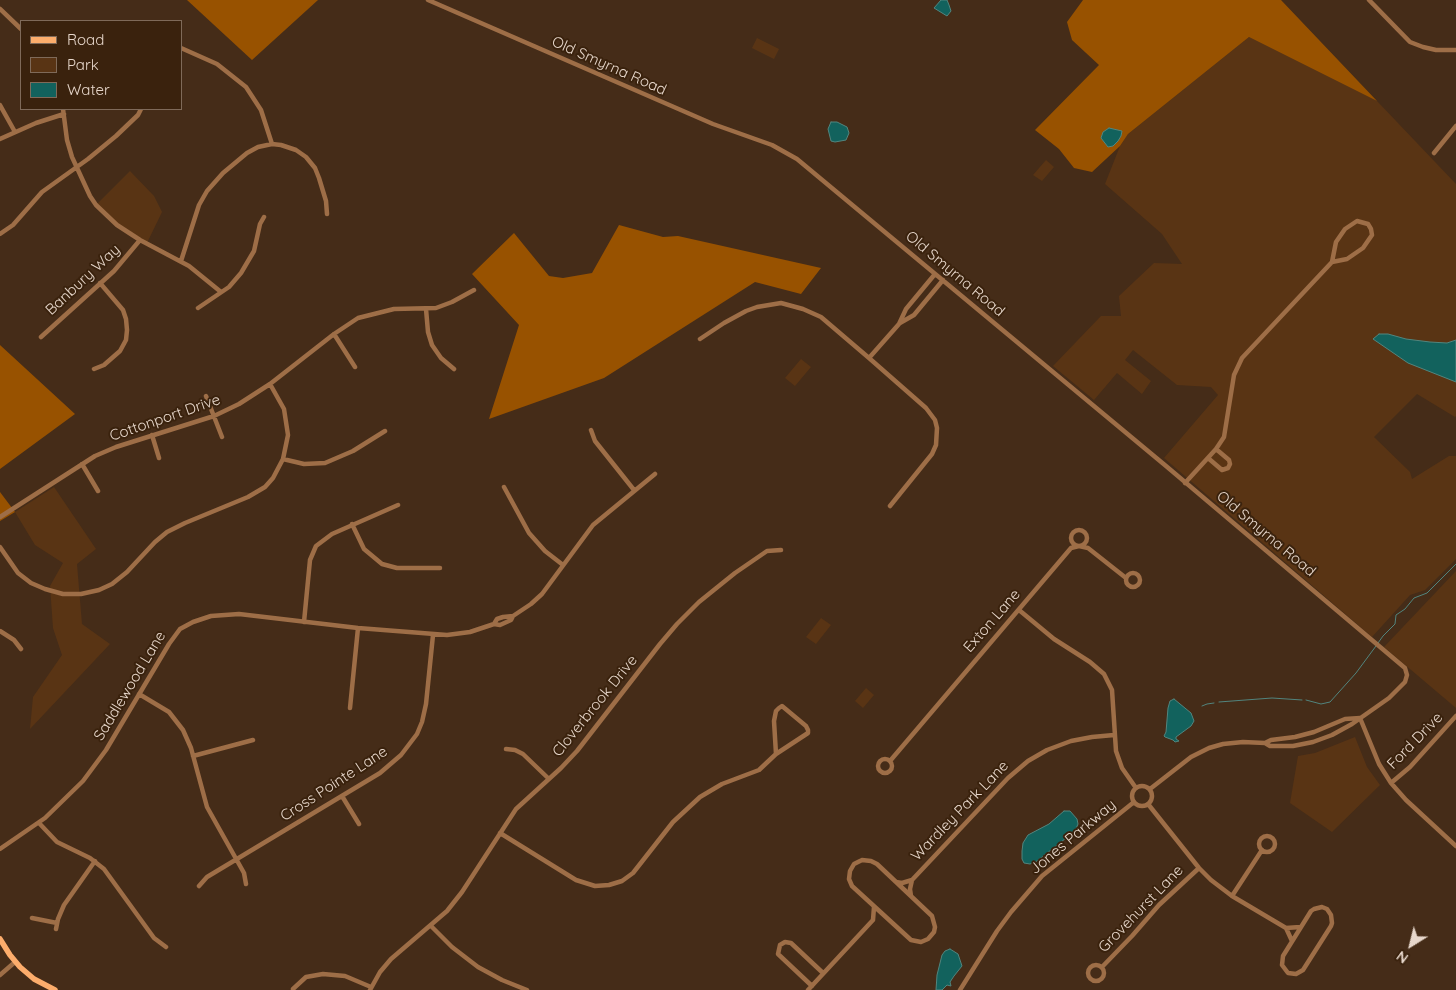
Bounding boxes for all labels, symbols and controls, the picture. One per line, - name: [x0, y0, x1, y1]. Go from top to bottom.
- legend: [20, 20, 182, 110]
- text: Road: [67, 30, 104, 49]
- street label: Old Smyrna Road: [549, 33, 669, 99]
- text: Park: [67, 55, 99, 74]
- text: Water: [67, 80, 110, 99]
- street label: Old Smyrna Road: [902, 227, 1008, 321]
- street label: Banbury Way: [42, 241, 124, 319]
- street label: Cottonport Drive: [107, 391, 223, 445]
- street label: Old Smyrna Road: [1213, 487, 1319, 581]
- street label: Exton Lane: [960, 586, 1024, 656]
- street label: Saddlewood Lane: [90, 628, 170, 744]
- street label: Cloverbrook Drive: [549, 652, 641, 760]
- street label: Ford Drive: [1383, 709, 1447, 773]
- street label: Cross Pointe Lane: [277, 743, 391, 825]
- street label: Wardley Park Lane: [908, 757, 1012, 865]
- street label: Jones Parkway: [1026, 796, 1120, 878]
- street label: Grovehurst Lane: [1095, 862, 1187, 956]
- north arrow: [1386, 920, 1436, 970]
- text: N: [1393, 947, 1412, 967]

